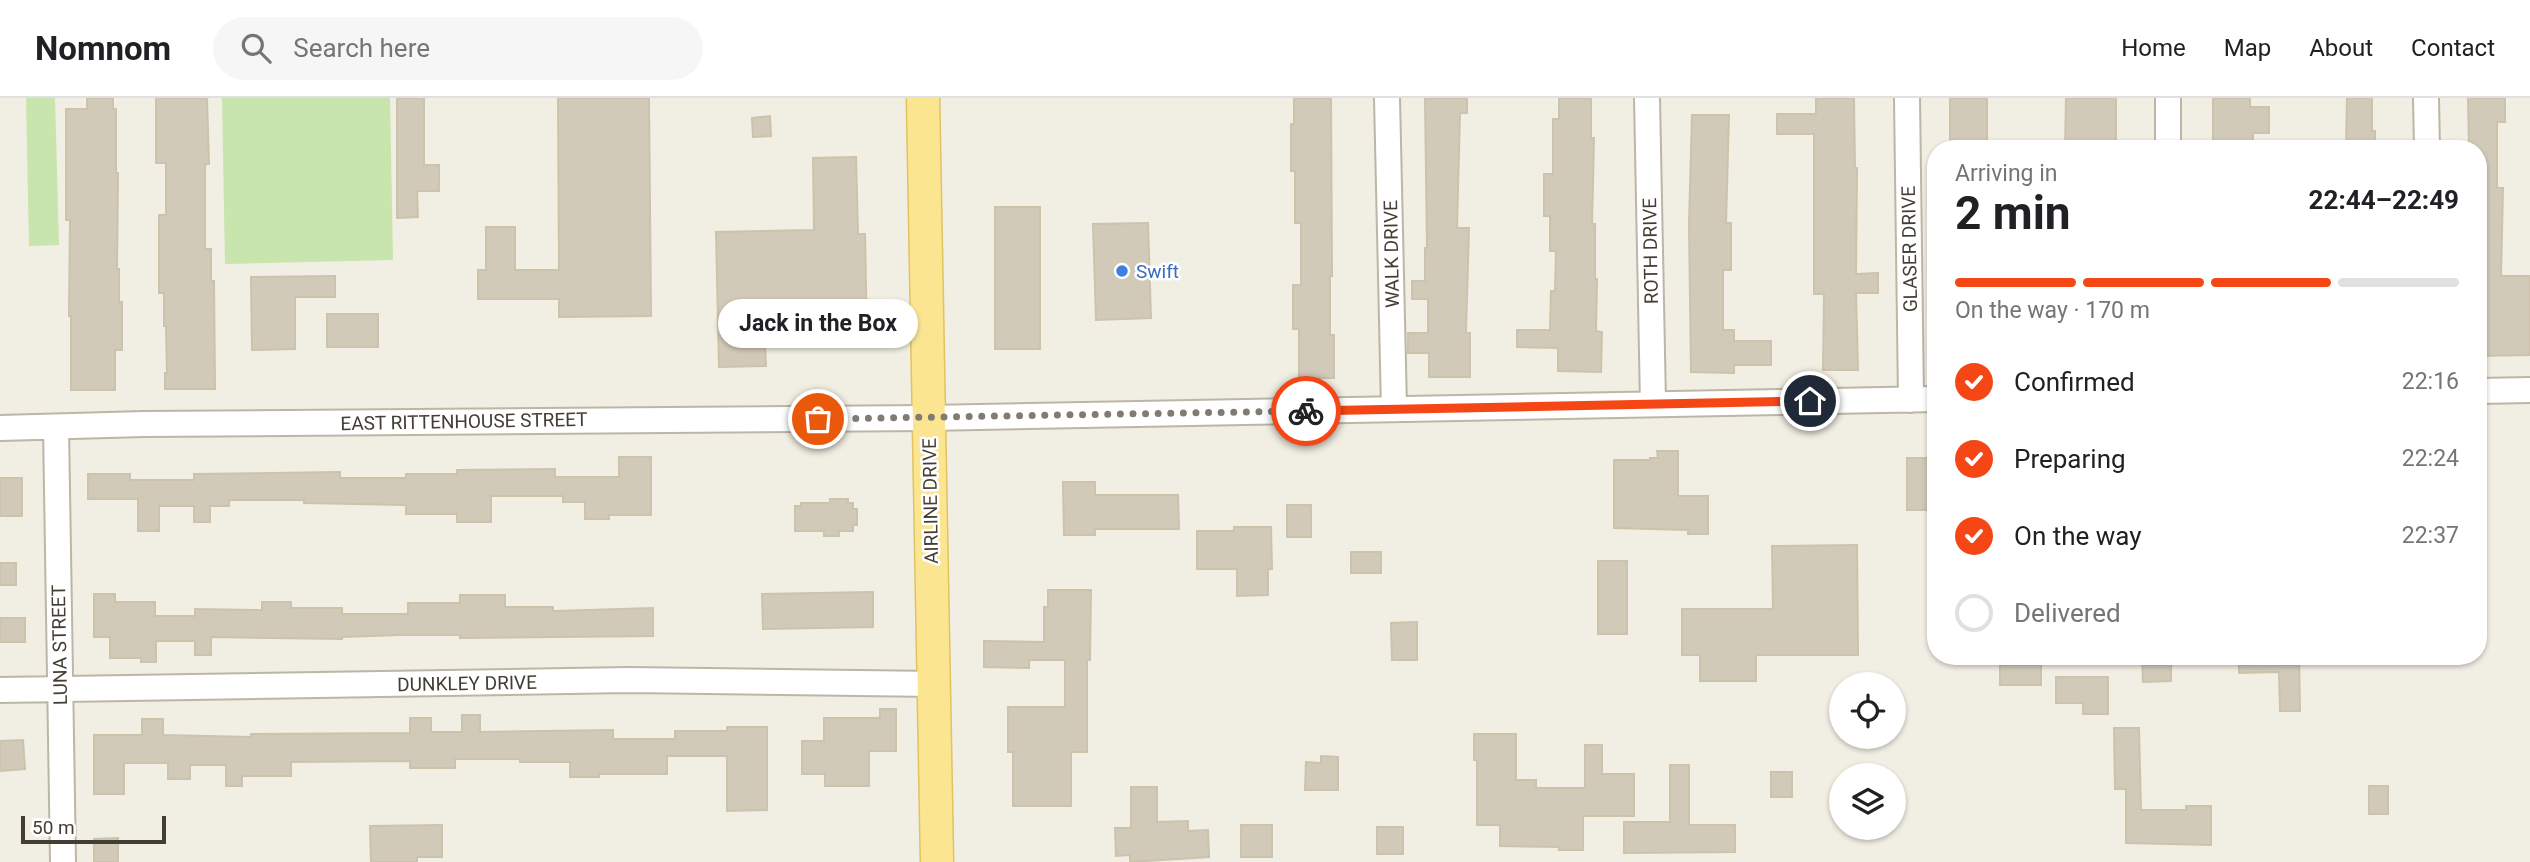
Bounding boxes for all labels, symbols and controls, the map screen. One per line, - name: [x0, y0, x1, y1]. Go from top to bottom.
- search box: [213, 17, 703, 80]
- text: Nomnom: [35, 29, 171, 68]
- icon: search: [237, 29, 275, 67]
- text: Search here: [293, 33, 430, 63]
- text: Home: [2121, 34, 2186, 62]
- text: Map: [2224, 34, 2271, 62]
- text: About: [2309, 34, 2373, 62]
- text: Contact: [2411, 34, 2495, 62]
- text: Arriving in: [1955, 160, 2058, 187]
- street label: GLASER DRIVE: [1897, 185, 1922, 312]
- text: 22:44–22:49: [2309, 185, 2459, 215]
- text: 2 min: [1955, 186, 2071, 240]
- street label: ROTH DRIVE: [1638, 197, 1663, 304]
- street label: WALK DRIVE: [1379, 200, 1404, 308]
- place label: Swift: [1136, 260, 1179, 283]
- marker: Swift: [1114, 263, 1130, 279]
- text: On the way · 170 m: [1955, 297, 2150, 324]
- callout: Jack in the Box: [718, 300, 918, 349]
- text: Jack in the Box: [739, 310, 897, 337]
- icon: check: [1955, 363, 1993, 401]
- text: Confirmed: [2014, 367, 2135, 397]
- text: 22:16: [2402, 368, 2459, 395]
- pin: [1780, 371, 1840, 431]
- courier: [1271, 376, 1341, 446]
- icon: home: [1791, 382, 1829, 420]
- pin: [788, 389, 848, 449]
- icon: bike: [1287, 392, 1325, 430]
- icon: bag: [799, 400, 837, 438]
- street label: EAST RITTENHOUSE STREET: [340, 408, 588, 435]
- street label: AIRLINE DRIVE: [918, 438, 943, 564]
- icon: check: [1955, 440, 1993, 478]
- text: Preparing: [2014, 444, 2126, 474]
- text: 22:24: [2402, 445, 2459, 472]
- icon: check: [1955, 517, 1993, 555]
- text: On the way: [2014, 521, 2142, 551]
- text: 22:37: [2402, 522, 2459, 549]
- street label: LUNA STREET: [47, 585, 72, 705]
- text: Delivered: [2014, 598, 2121, 628]
- street label: DUNKLEY DRIVE: [397, 671, 537, 696]
- map controls: [1829, 672, 1906, 840]
- button: locate: [1829, 672, 1906, 749]
- button: layers: [1829, 763, 1906, 840]
- scale bar: [21, 813, 166, 845]
- text: 50 m: [32, 816, 75, 839]

